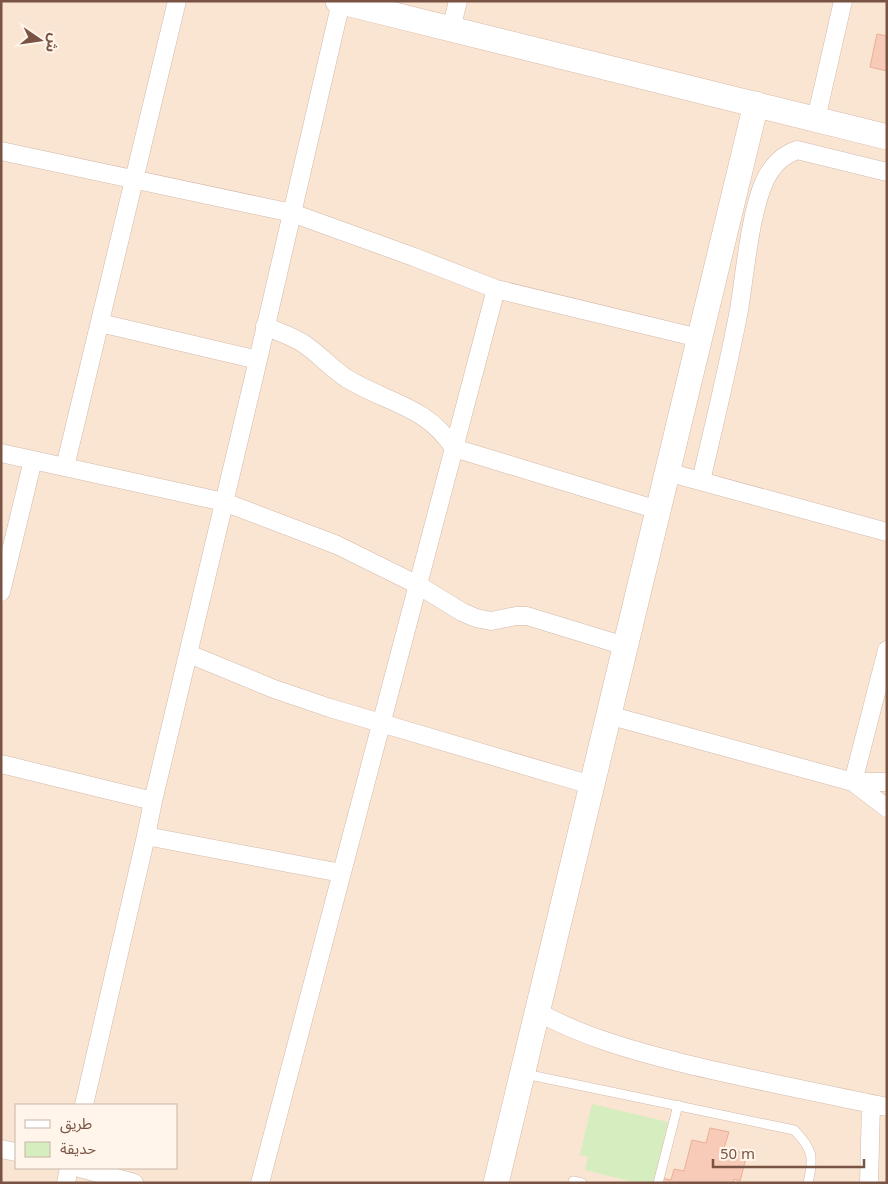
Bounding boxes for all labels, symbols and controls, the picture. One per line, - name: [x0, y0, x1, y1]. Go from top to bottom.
- north arrow: [15, 15, 65, 65]
- text: ش: [42, 32, 65, 55]
- legend: [15, 1104, 178, 1169]
- text: طريق: [60, 1113, 92, 1134]
- scale bar: [713, 1136, 864, 1168]
- text: حديقة: [60, 1138, 96, 1158]
- text: 50 m: [720, 1143, 755, 1163]

